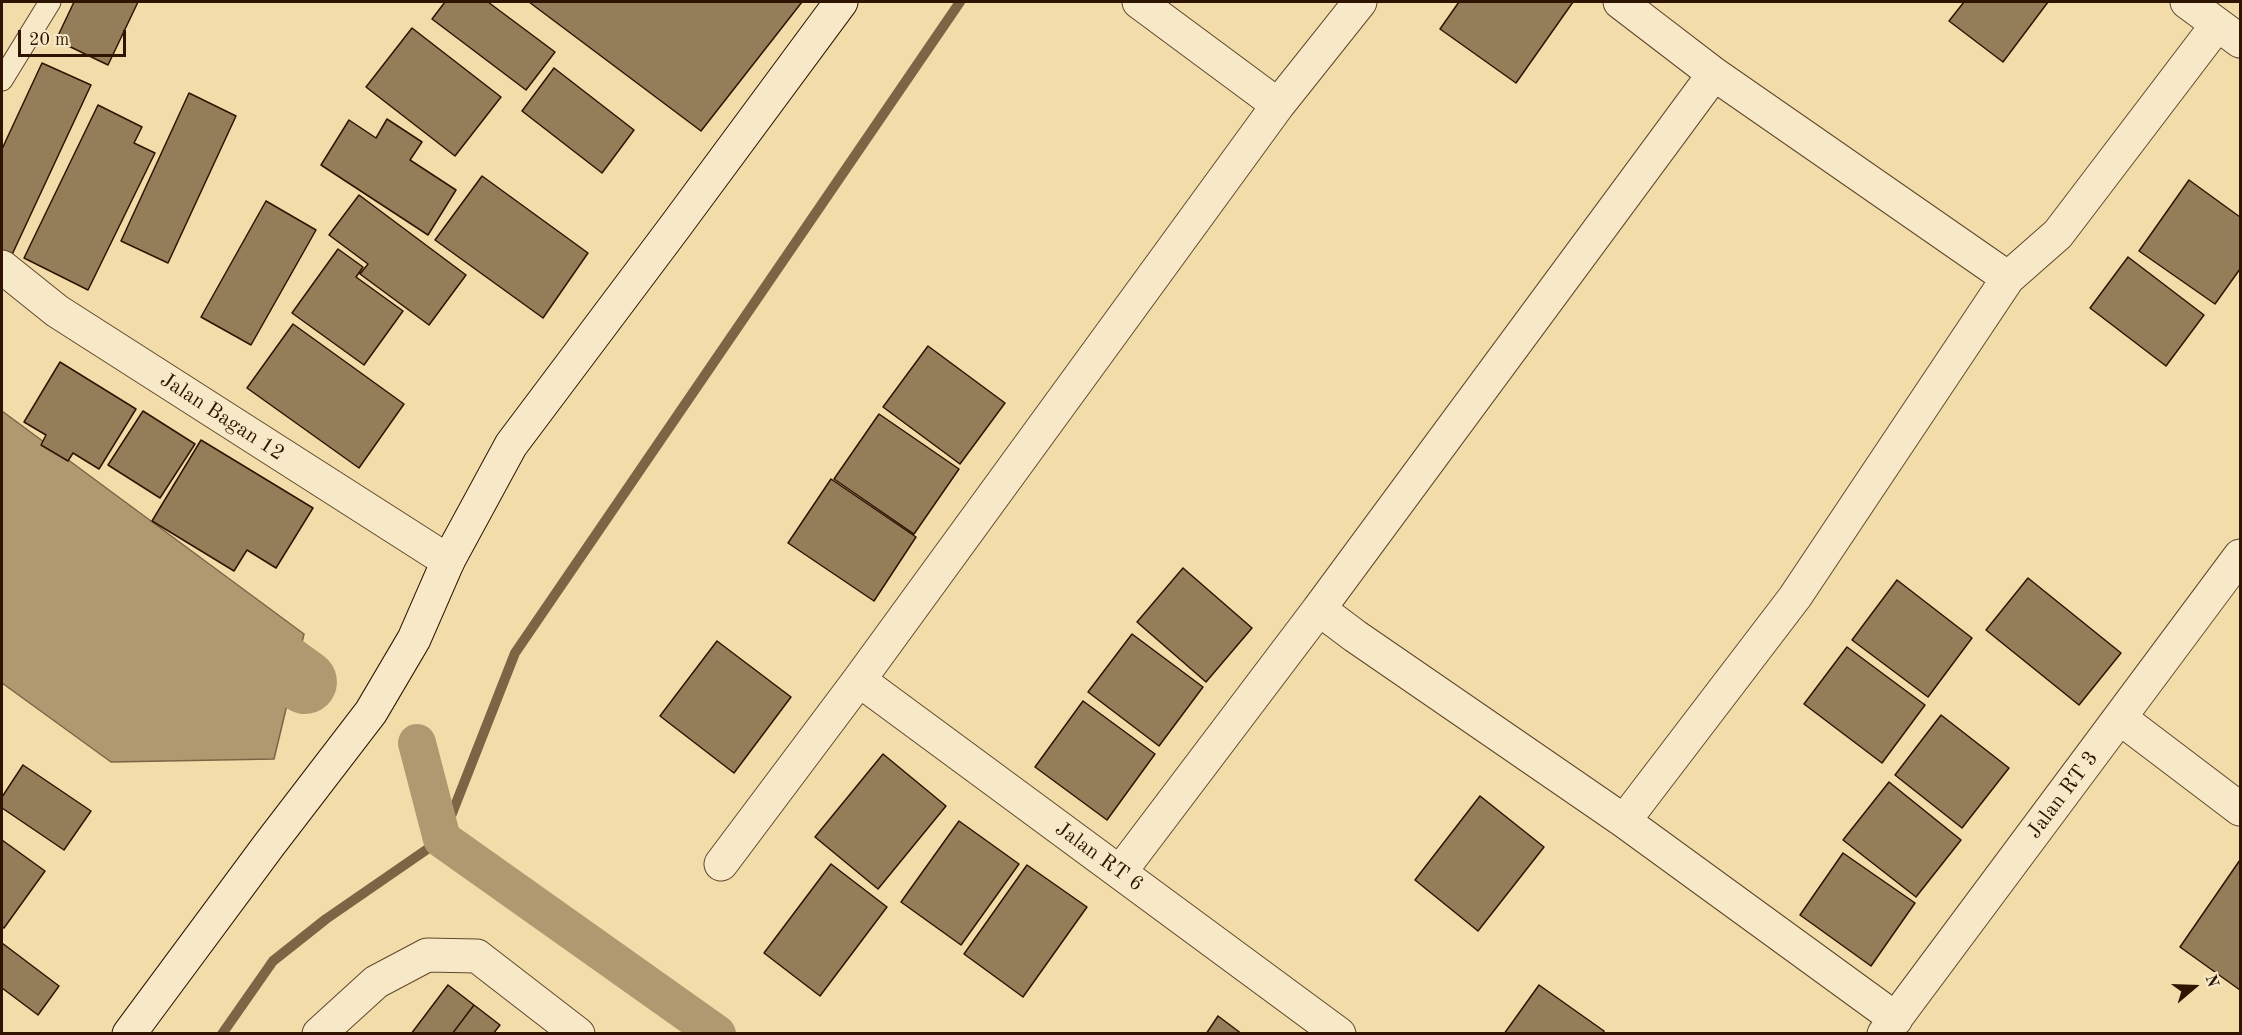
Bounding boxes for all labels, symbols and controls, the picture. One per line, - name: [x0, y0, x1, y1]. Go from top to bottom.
- scale bar: [21, 18, 129, 56]
- text: 20 m: [29, 31, 69, 49]
- street label: Jalan Bagan 12: [155, 367, 289, 467]
- street label: Jalan RT 3: [2022, 746, 2104, 844]
- street label: Jalan RT 6: [1050, 817, 1148, 897]
- north arrow: [2164, 957, 2224, 1017]
- text: N: [2201, 973, 2221, 990]

